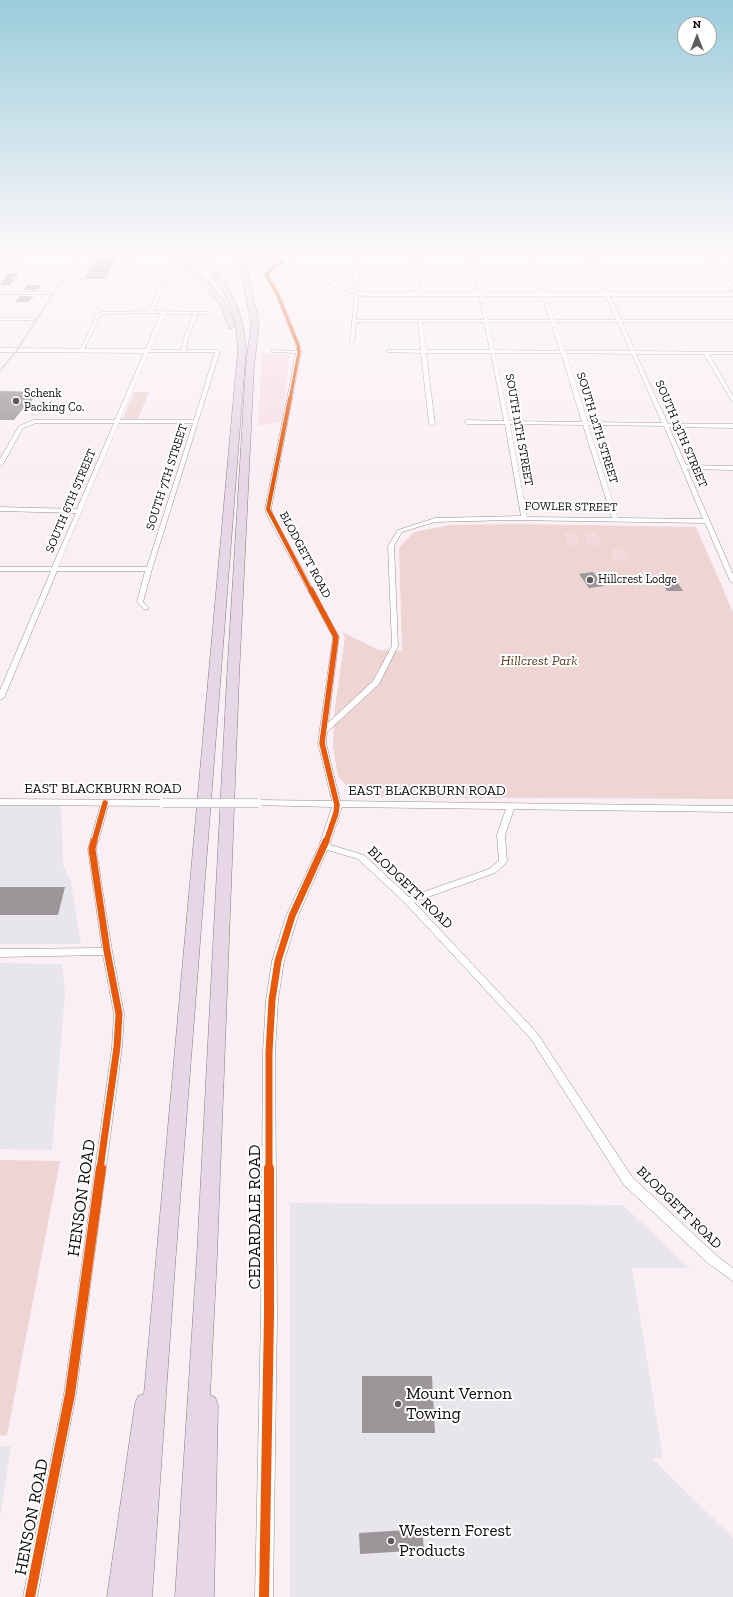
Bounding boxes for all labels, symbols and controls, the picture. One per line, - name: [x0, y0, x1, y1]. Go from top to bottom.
- north arrow: [677, 16, 717, 56]
- text: N: [693, 18, 701, 31]
- street label: SOUTH 12TH STREET: [573, 371, 621, 485]
- street label: SOUTH 11TH STREET: [502, 373, 536, 487]
- street label: SOUTH 13TH STREET: [652, 378, 710, 490]
- place label: Schenk Packing Co.: [24, 387, 84, 415]
- marker: Schenk Packing Co.: [11, 396, 21, 406]
- street label: SOUTH 7TH STREET: [143, 422, 191, 532]
- street label: SOUTH 6TH STREET: [43, 447, 99, 555]
- street label: FOWLER STREET: [524, 499, 618, 515]
- street label: BLODGETT ROAD: [276, 509, 334, 601]
- place label: Hillcrest Lodge: [598, 573, 677, 587]
- marker: Hillcrest Lodge: [585, 575, 595, 585]
- park label: Hillcrest Park: [501, 653, 577, 669]
- street label: EAST BLACKBURN ROAD: [24, 781, 182, 797]
- street label: EAST BLACKBURN ROAD: [348, 783, 506, 799]
- street label: BLODGETT ROAD: [364, 843, 456, 933]
- street label: HENSON ROAD: [64, 1138, 100, 1258]
- street label: CEDARDALE ROAD: [245, 1145, 265, 1289]
- street label: BLODGETT ROAD: [633, 1163, 725, 1253]
- place label: Mount Vernon Towing: [406, 1384, 512, 1424]
- marker: Mount Vernon Towing: [393, 1399, 403, 1409]
- street label: HENSON ROAD: [11, 1457, 53, 1577]
- place label: Western Forest Products: [399, 1521, 511, 1561]
- marker: Western Forest Products: [386, 1536, 396, 1546]

